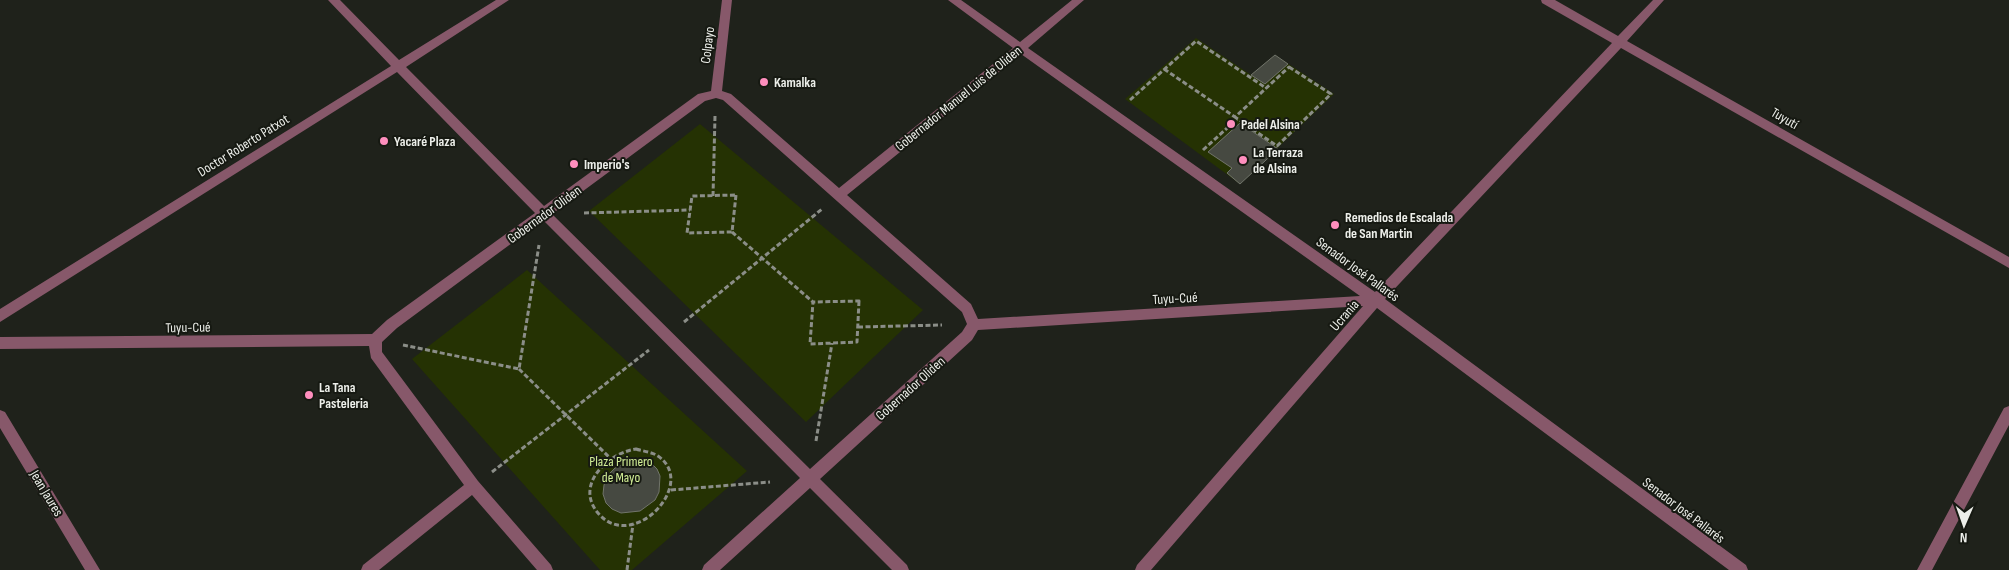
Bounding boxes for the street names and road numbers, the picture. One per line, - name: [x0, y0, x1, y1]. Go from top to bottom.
- street label: Colpayo: [697, 25, 718, 65]
- street label: Gobernador Manuel Luis de Oliden: [892, 42, 1025, 155]
- street label: Tuyutí: [1768, 104, 1802, 133]
- street label: Doctor Roberto Patxot: [194, 110, 292, 180]
- street label: Gobernador Oliden: [504, 182, 585, 247]
- street label: Senador José Pallarés: [1313, 234, 1403, 305]
- street label: Tuyu-Cué: [1152, 289, 1198, 308]
- street label: Ucrania: [1326, 296, 1362, 334]
- street label: Tuyu-Cué: [165, 319, 211, 336]
- street label: Gobernador Oliden: [872, 353, 949, 424]
- street label: Jean Jaures: [26, 466, 67, 519]
- street label: Senador José Pallarés: [1639, 474, 1728, 547]

